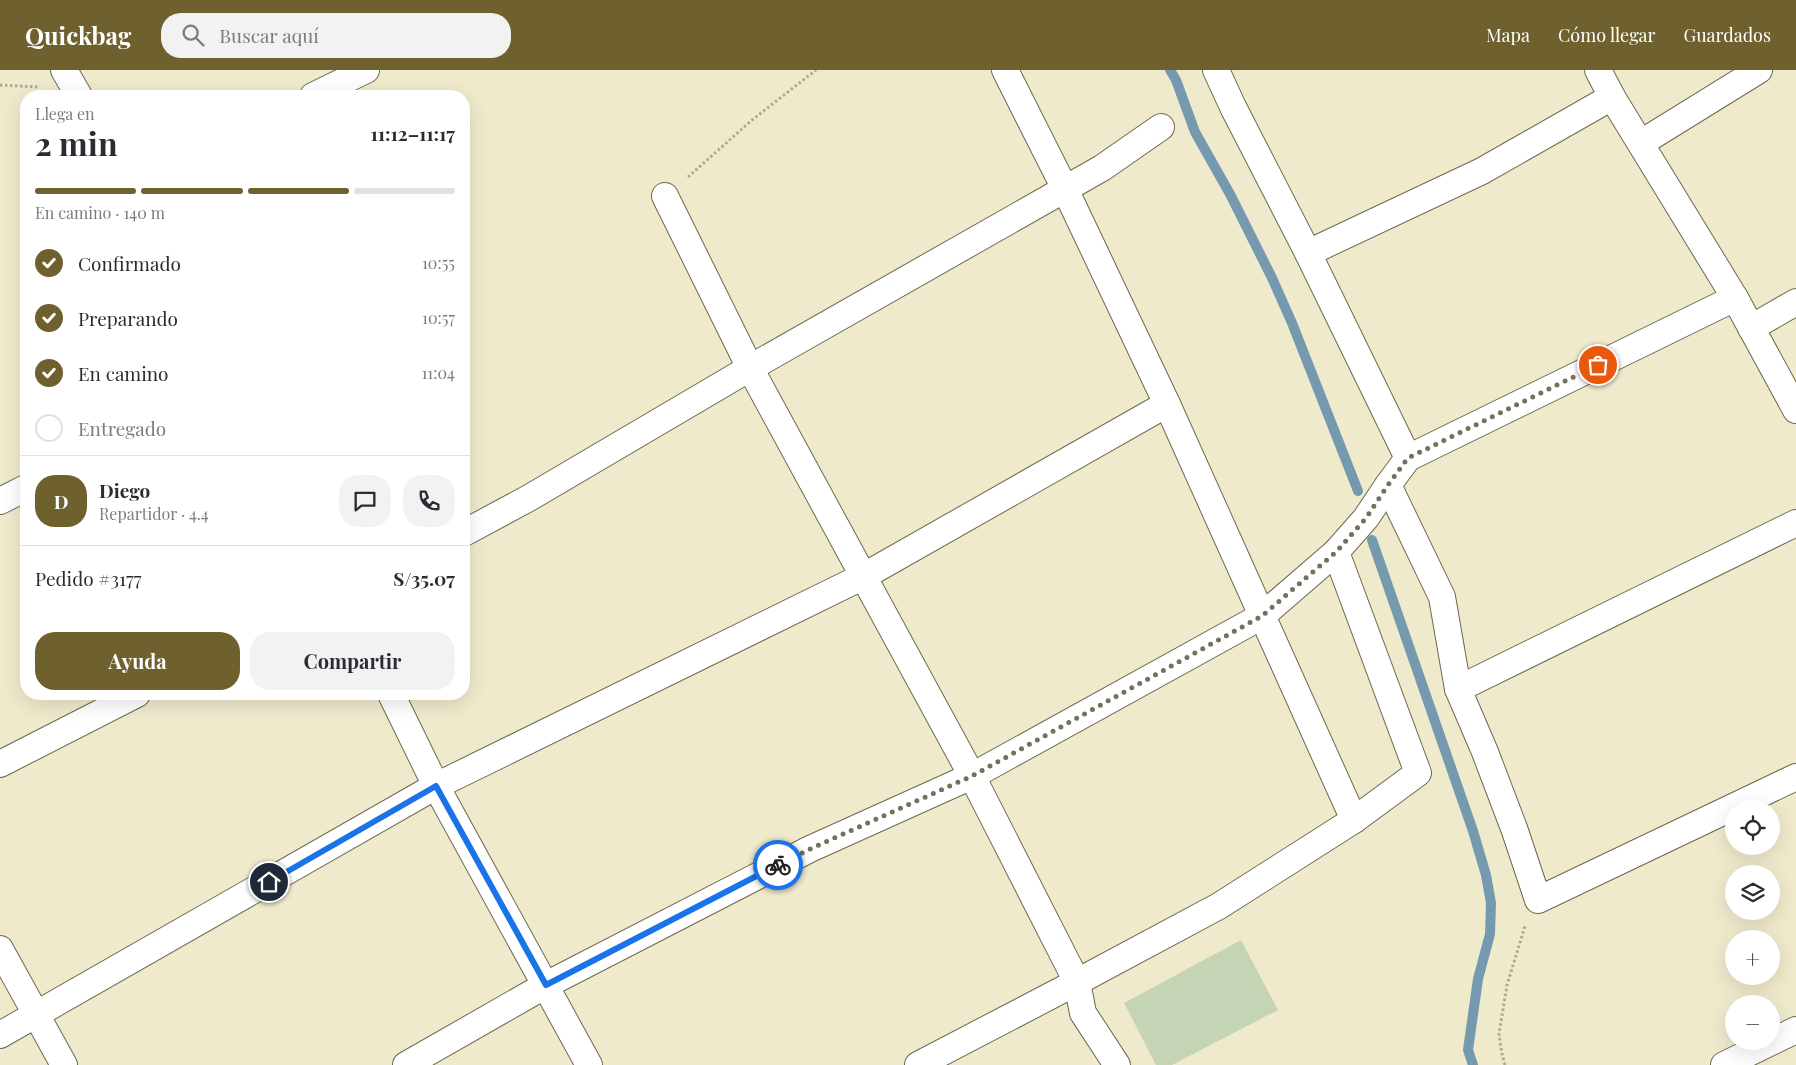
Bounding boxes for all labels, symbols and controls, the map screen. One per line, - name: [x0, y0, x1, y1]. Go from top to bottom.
- search box: [161, 13, 511, 58]
- text: Quickbag: [25, 19, 131, 51]
- icon: search: [179, 21, 207, 49]
- text: Buscar aquí: [219, 22, 319, 48]
- text: Mapa: [1486, 23, 1530, 47]
- text: Cómo llegar: [1558, 23, 1655, 47]
- text: Guardados: [1683, 23, 1771, 47]
- text: Llega en: [35, 103, 95, 124]
- text: 11:12–11:17: [370, 120, 455, 146]
- text: 2 min: [35, 121, 118, 164]
- text: En camino · 140 m: [35, 202, 165, 223]
- icon: check: [35, 249, 63, 277]
- text: Confirmado: [78, 250, 181, 276]
- text: 10:55: [422, 252, 455, 273]
- icon: check: [35, 304, 63, 332]
- text: Preparando: [78, 305, 178, 331]
- text: 10:57: [422, 307, 455, 328]
- pin: [1577, 344, 1619, 386]
- icon: bag: [1584, 351, 1612, 379]
- icon: check: [35, 359, 63, 387]
- text: En camino: [78, 360, 169, 386]
- text: 11:04: [421, 362, 455, 383]
- text: Entregado: [78, 415, 166, 441]
- button: chat: [339, 475, 391, 527]
- button: phone: [403, 475, 455, 527]
- text: Diego: [99, 477, 150, 503]
- text: D: [54, 488, 68, 514]
- text: Repartidor · 4.4: [99, 503, 209, 524]
- text: Pedido #3177: [35, 565, 141, 591]
- text: S/35.07: [393, 565, 455, 591]
- button: Ayuda: [35, 632, 240, 690]
- button: Compartir: [250, 632, 455, 690]
- map controls: [1725, 800, 1780, 1050]
- button: locate: [1725, 800, 1780, 855]
- courier: [753, 840, 803, 890]
- icon: bike: [764, 851, 792, 879]
- pin: [248, 861, 290, 903]
- button: layers: [1725, 865, 1780, 920]
- icon: home: [255, 868, 283, 896]
- button: +: [1725, 930, 1780, 985]
- button: −: [1725, 995, 1780, 1050]

